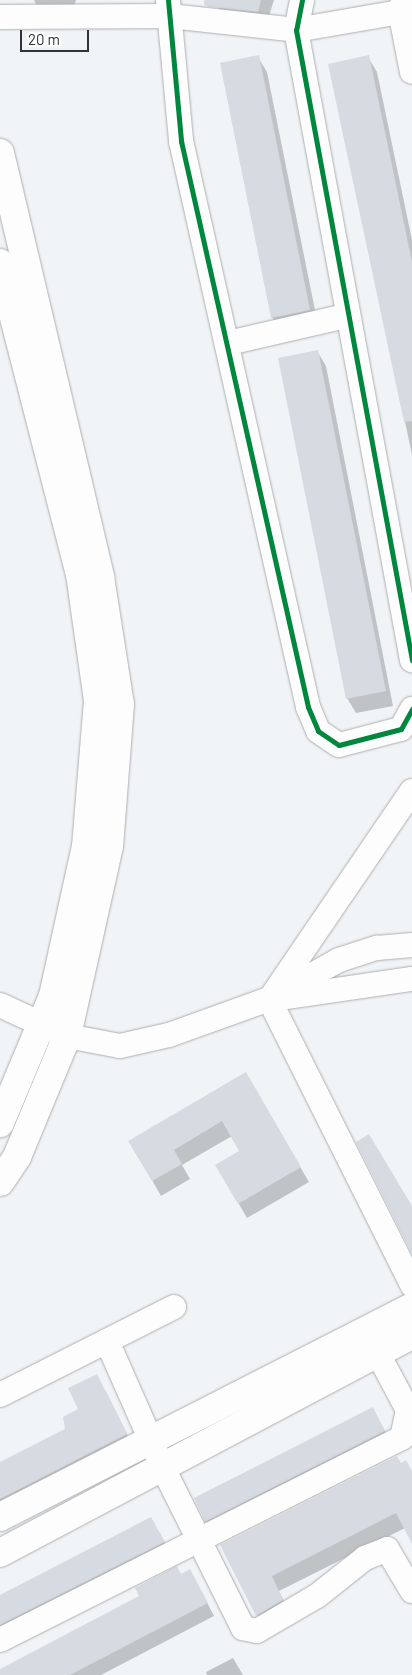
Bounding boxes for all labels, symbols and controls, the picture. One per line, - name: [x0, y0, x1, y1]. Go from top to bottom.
- scale bar: [22, 20, 91, 52]
- text: 20 m: [28, 30, 60, 48]

